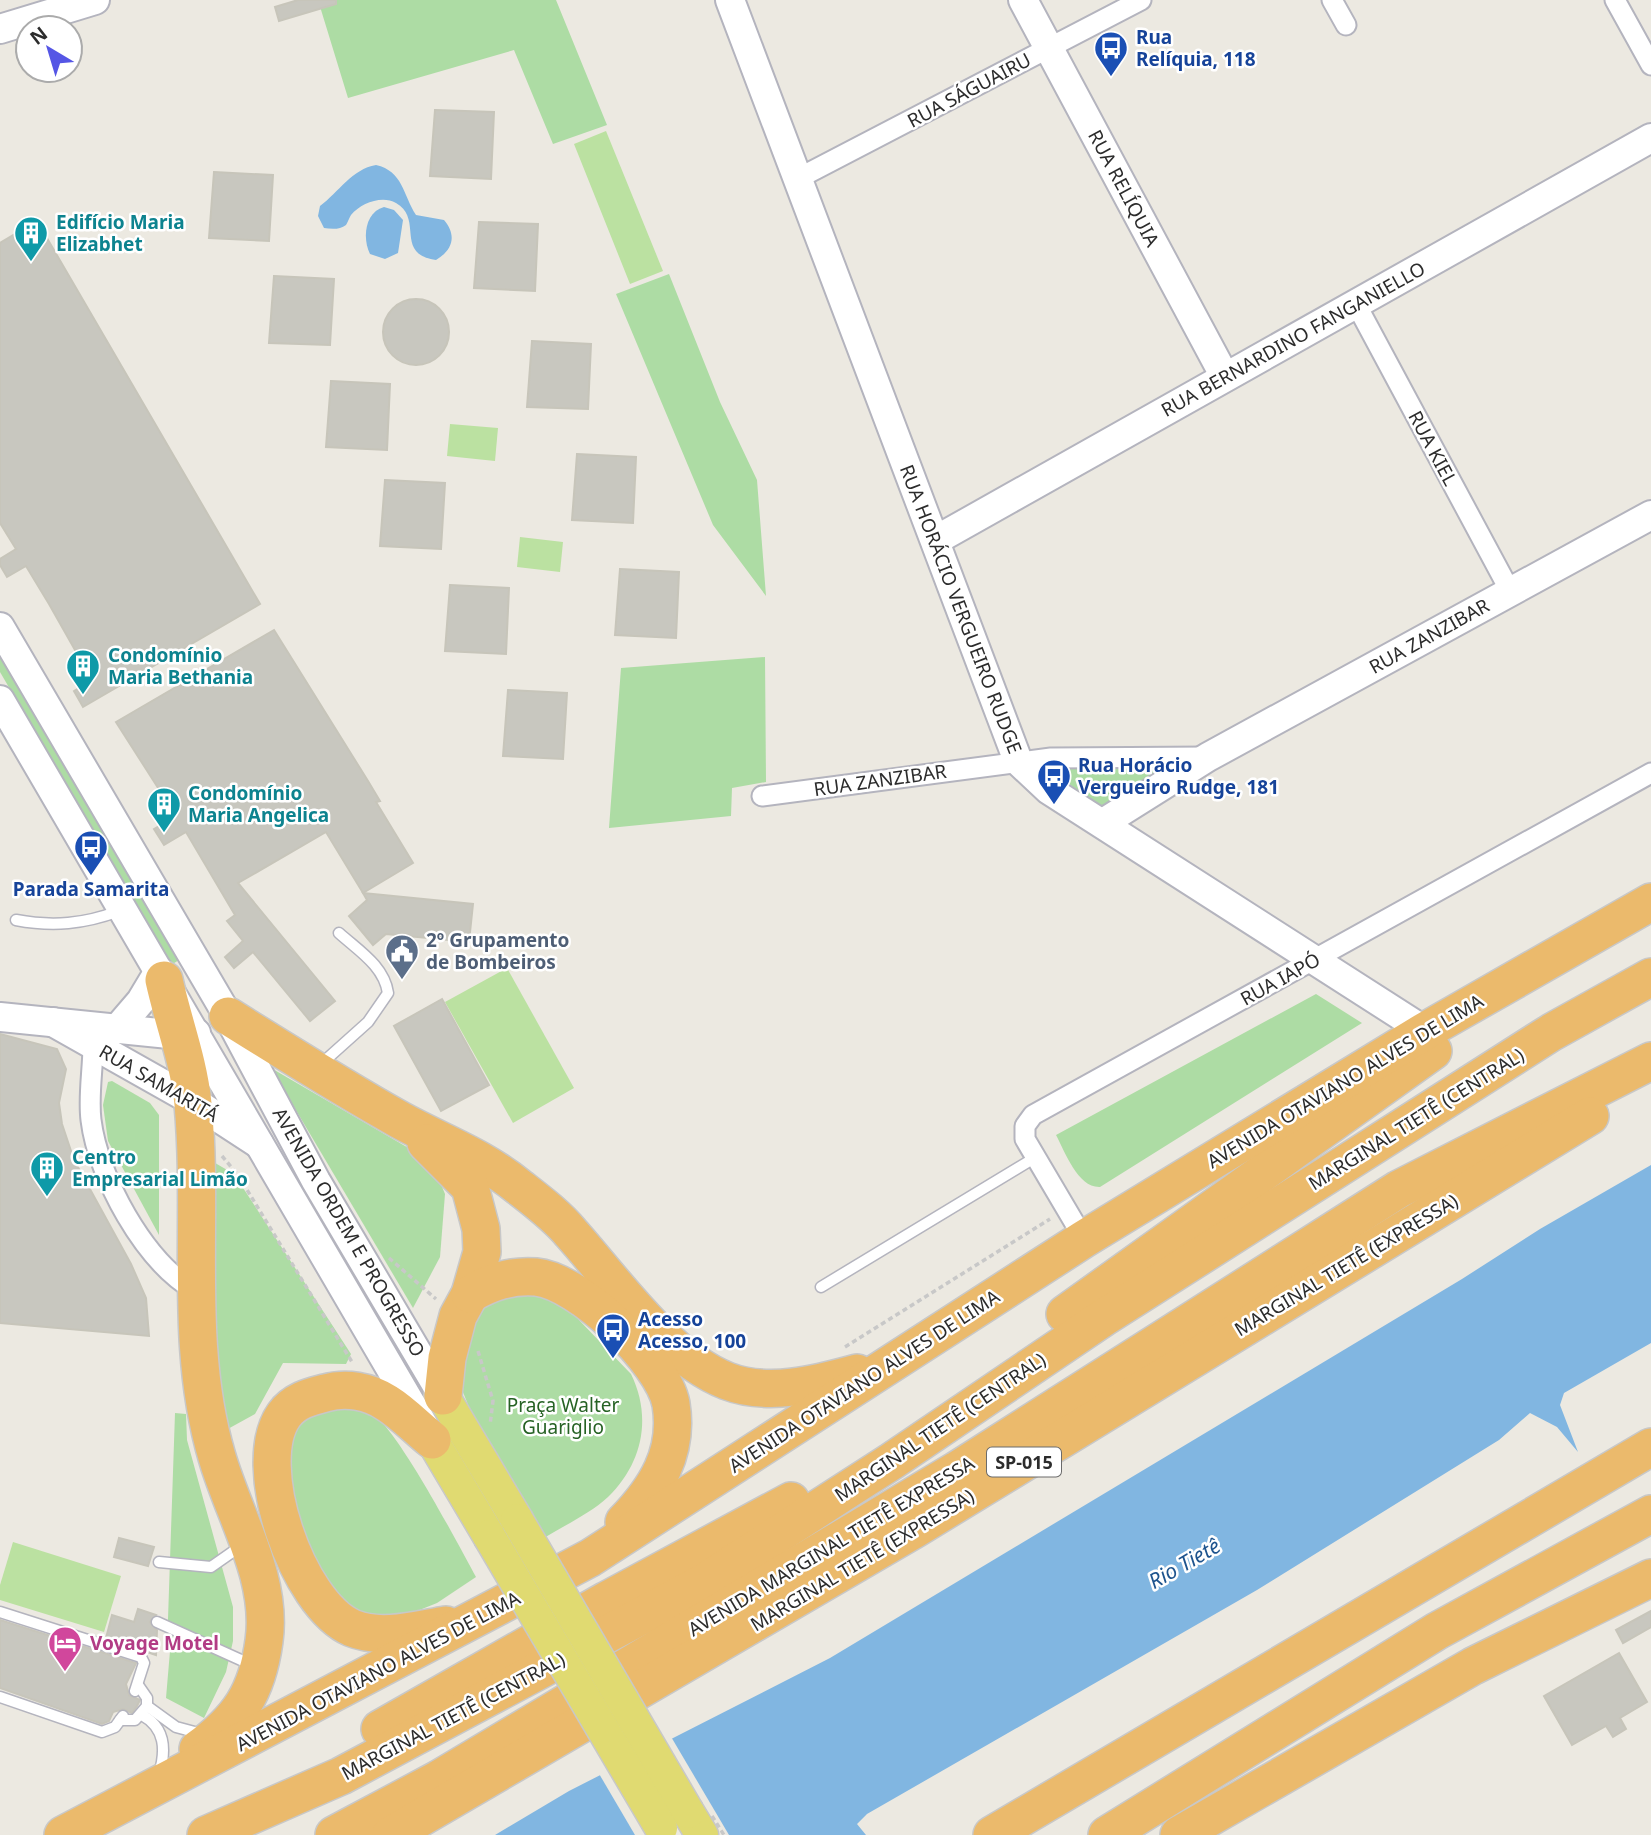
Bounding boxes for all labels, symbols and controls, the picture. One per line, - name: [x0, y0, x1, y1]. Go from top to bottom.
- north arrow: [14, 14, 84, 84]
- text: N: [24, 21, 53, 51]
- place label: Rua Relíquia, 118: [1136, 24, 1256, 72]
- bus stop icon: Rua Relíquia, 118: [1092, 29, 1130, 78]
- street label: RUA SÁGUAIRU: [903, 46, 1035, 134]
- street label: RUA RELÍQUIA: [1082, 125, 1166, 252]
- place label: Edifício Maria Elizabhet: [56, 209, 185, 257]
- building icon: Edifício Maria Elizabhet: [12, 214, 50, 263]
- street label: RUA BERNARDINO FANGANIELLO: [1156, 255, 1430, 423]
- street label: RUA KIEL: [1402, 406, 1464, 490]
- street label: RUA HORÁCIO VERGUEIRO RUDGE: [894, 461, 1028, 757]
- street label: RUA ZANZIBAR: [1364, 592, 1494, 680]
- place label: Condomínio Maria Bethania: [108, 642, 253, 690]
- building icon: Condomínio Maria Bethania: [64, 647, 102, 696]
- place label: Rua Horácio Vergueiro Rudge, 181: [1078, 752, 1279, 800]
- bus stop icon: Rua Horácio Vergueiro Rudge, 181: [1035, 757, 1073, 806]
- street label: RUA ZANZIBAR: [812, 758, 948, 802]
- place label: Condomínio Maria Angelica: [188, 780, 329, 828]
- building icon: Condomínio Maria Angelica: [145, 785, 183, 834]
- bus stop icon: Parada Samarita: [72, 828, 110, 877]
- place label: Parada Samarita: [13, 876, 169, 902]
- place label: 2º Grupamento de Bombeiros: [426, 927, 569, 975]
- public building icon: 2º Grupamento de Bombeiros: [383, 932, 421, 981]
- street label: RUA IAPÓ: [1235, 946, 1325, 1012]
- street label: AVENIDA OTAVIANO ALVES DE LIMA: [1202, 988, 1489, 1174]
- street label: RUA SAMARITÁ: [94, 1038, 224, 1128]
- street label: MARGINAL TIETÊ (CENTRAL): [1303, 1042, 1529, 1196]
- street label: AVENIDA ORDEM E PROGRESSO: [267, 1103, 431, 1361]
- place label: Centro Empresarial Limão: [72, 1144, 248, 1192]
- building icon: Centro Empresarial Limão: [28, 1149, 66, 1198]
- street label: MARGINAL TIETÊ (EXPRESSA): [1229, 1188, 1463, 1342]
- street label: AVENIDA OTAVIANO ALVES DE LIMA: [724, 1283, 1005, 1479]
- place label: Acesso Acesso, 100: [638, 1306, 746, 1354]
- bus stop icon: Acesso Acesso, 100: [594, 1311, 632, 1360]
- street label: MARGINAL TIETÊ (CENTRAL): [829, 1346, 1051, 1508]
- park label: Praça Walter Guariglio: [507, 1392, 619, 1440]
- road number: SP-015: [987, 1448, 1061, 1476]
- street label: AVENIDA MARGINAL TIETÊ EXPRESSA: [683, 1449, 980, 1642]
- street label: MARGINAL TIETÊ (EXPRESSA): [745, 1483, 979, 1637]
- water label: Rio Tietê: [1143, 1531, 1225, 1595]
- street label: AVENIDA OTAVIANO ALVES DE LIMA: [231, 1584, 525, 1757]
- hotel icon: Voyage Motel: [46, 1624, 84, 1673]
- place label: Voyage Motel: [90, 1630, 219, 1656]
- street label: MARGINAL TIETÊ (CENTRAL): [337, 1646, 569, 1786]

